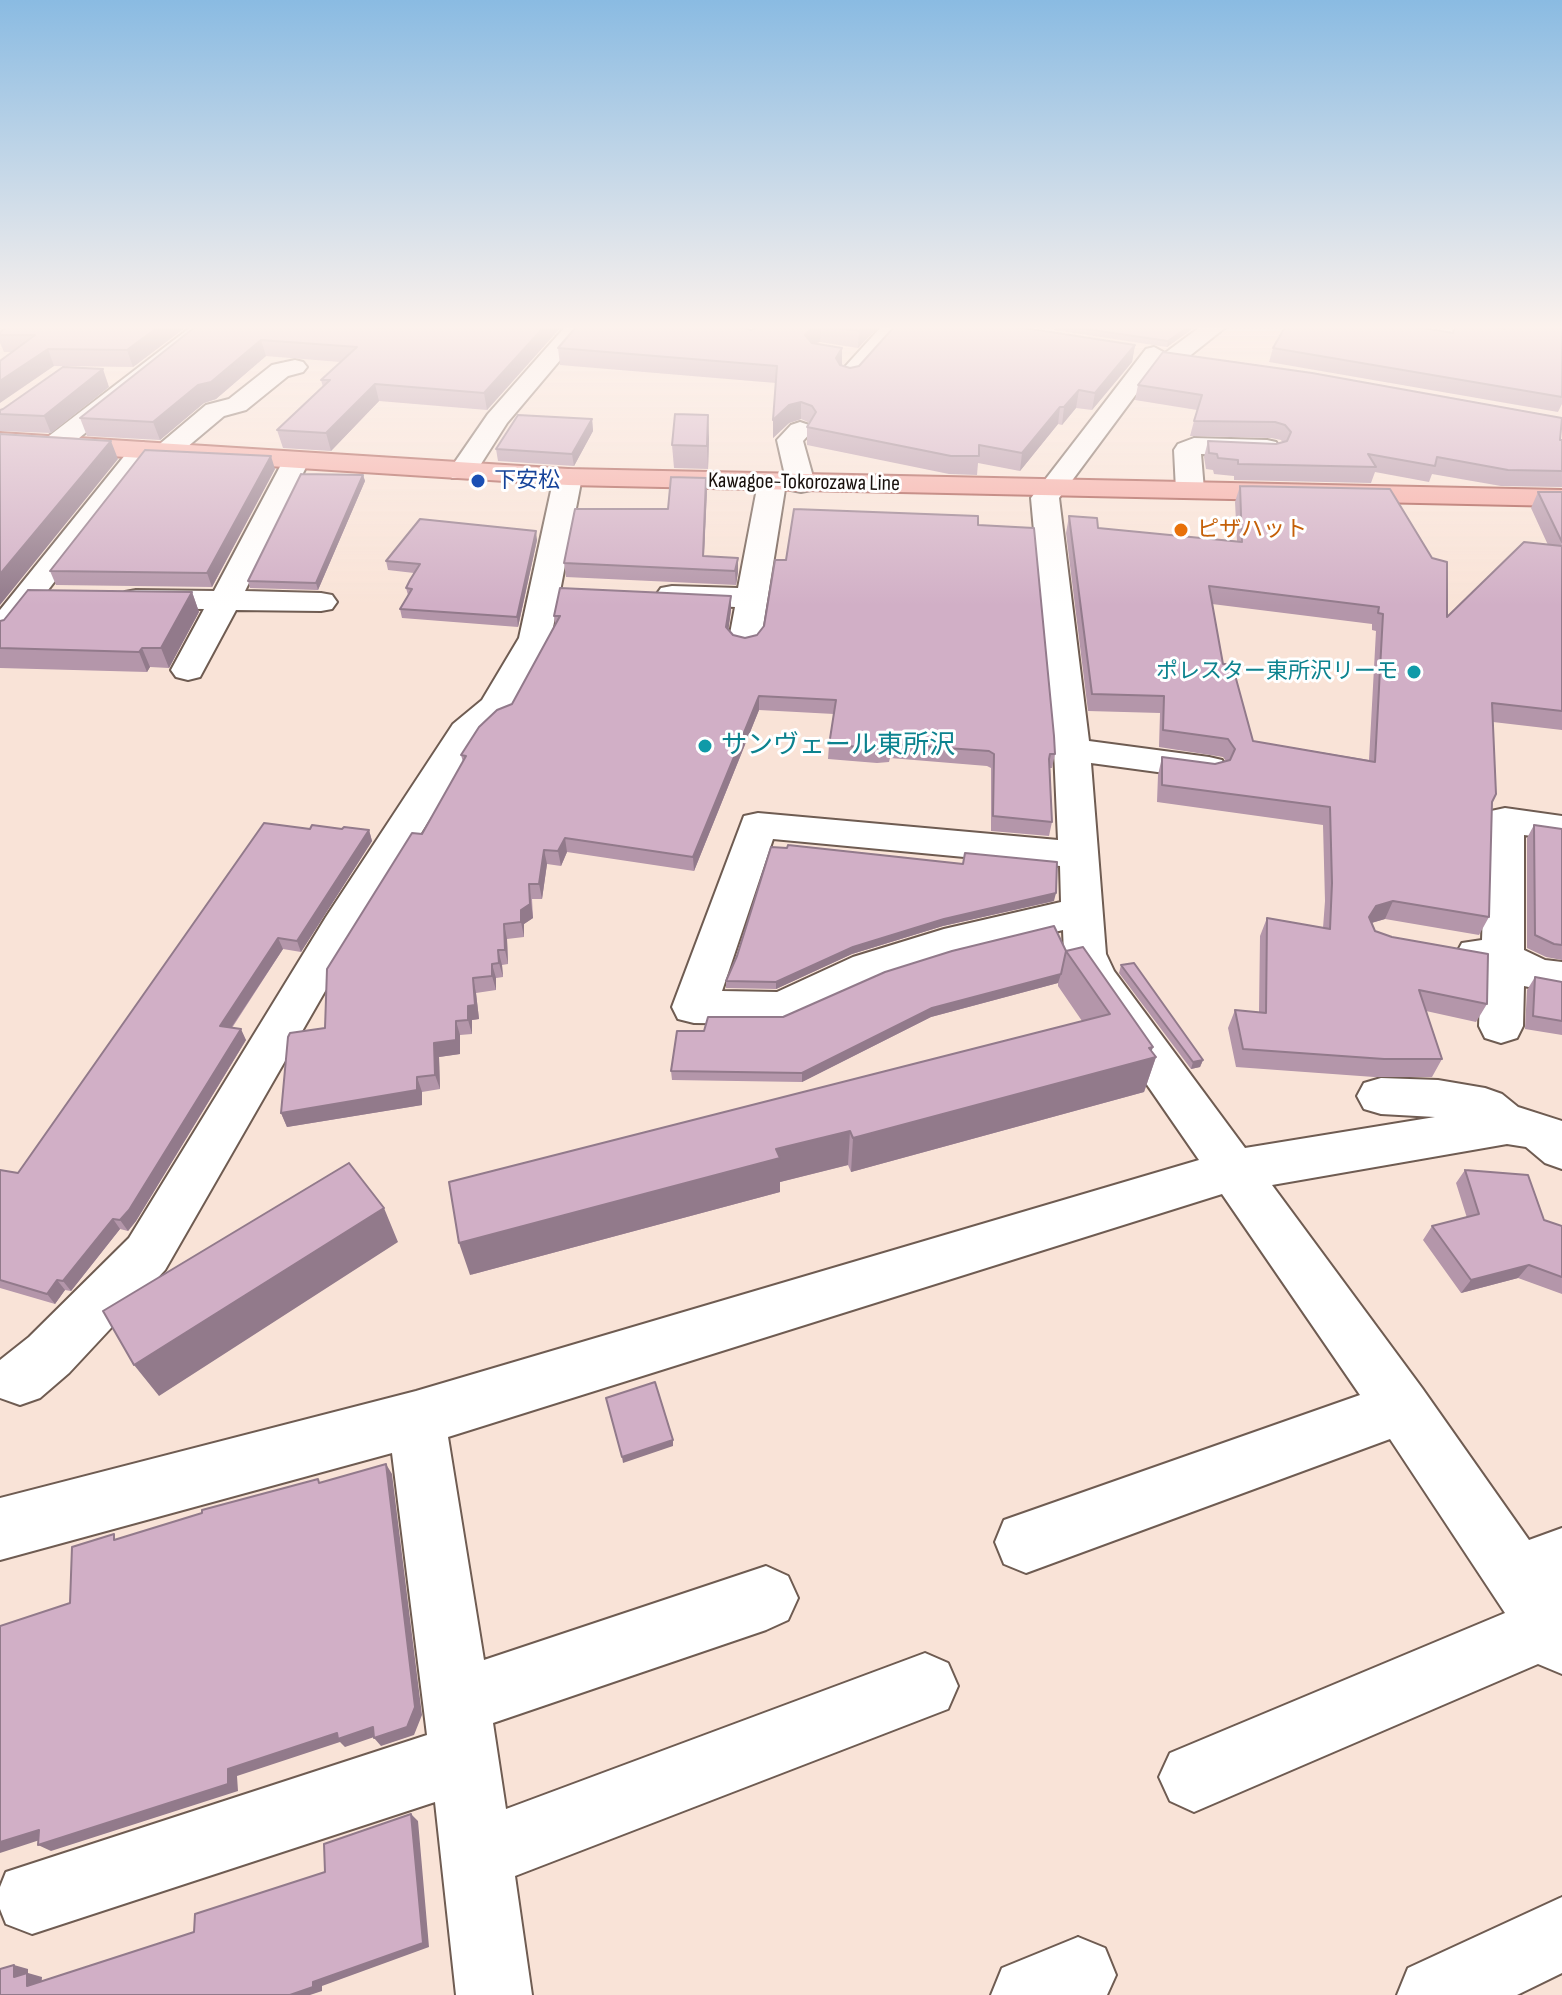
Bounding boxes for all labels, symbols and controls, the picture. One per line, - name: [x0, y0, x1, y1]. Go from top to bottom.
- place label: 下安松: [494, 468, 560, 494]
- street label: Kawagoe-Tokorozawa Line: [708, 468, 900, 498]
- marker: 下安松: [469, 472, 487, 490]
- place label: ピザハット: [1197, 517, 1307, 543]
- marker: ピザハット: [1172, 521, 1190, 539]
- place label: ポレスター東所沢リーモ: [1156, 659, 1398, 685]
- marker: ポレスター東所沢リーモ: [1405, 663, 1423, 681]
- place label: サンヴェール東所沢: [721, 730, 955, 762]
- marker: サンヴェール東所沢: [696, 737, 714, 755]

